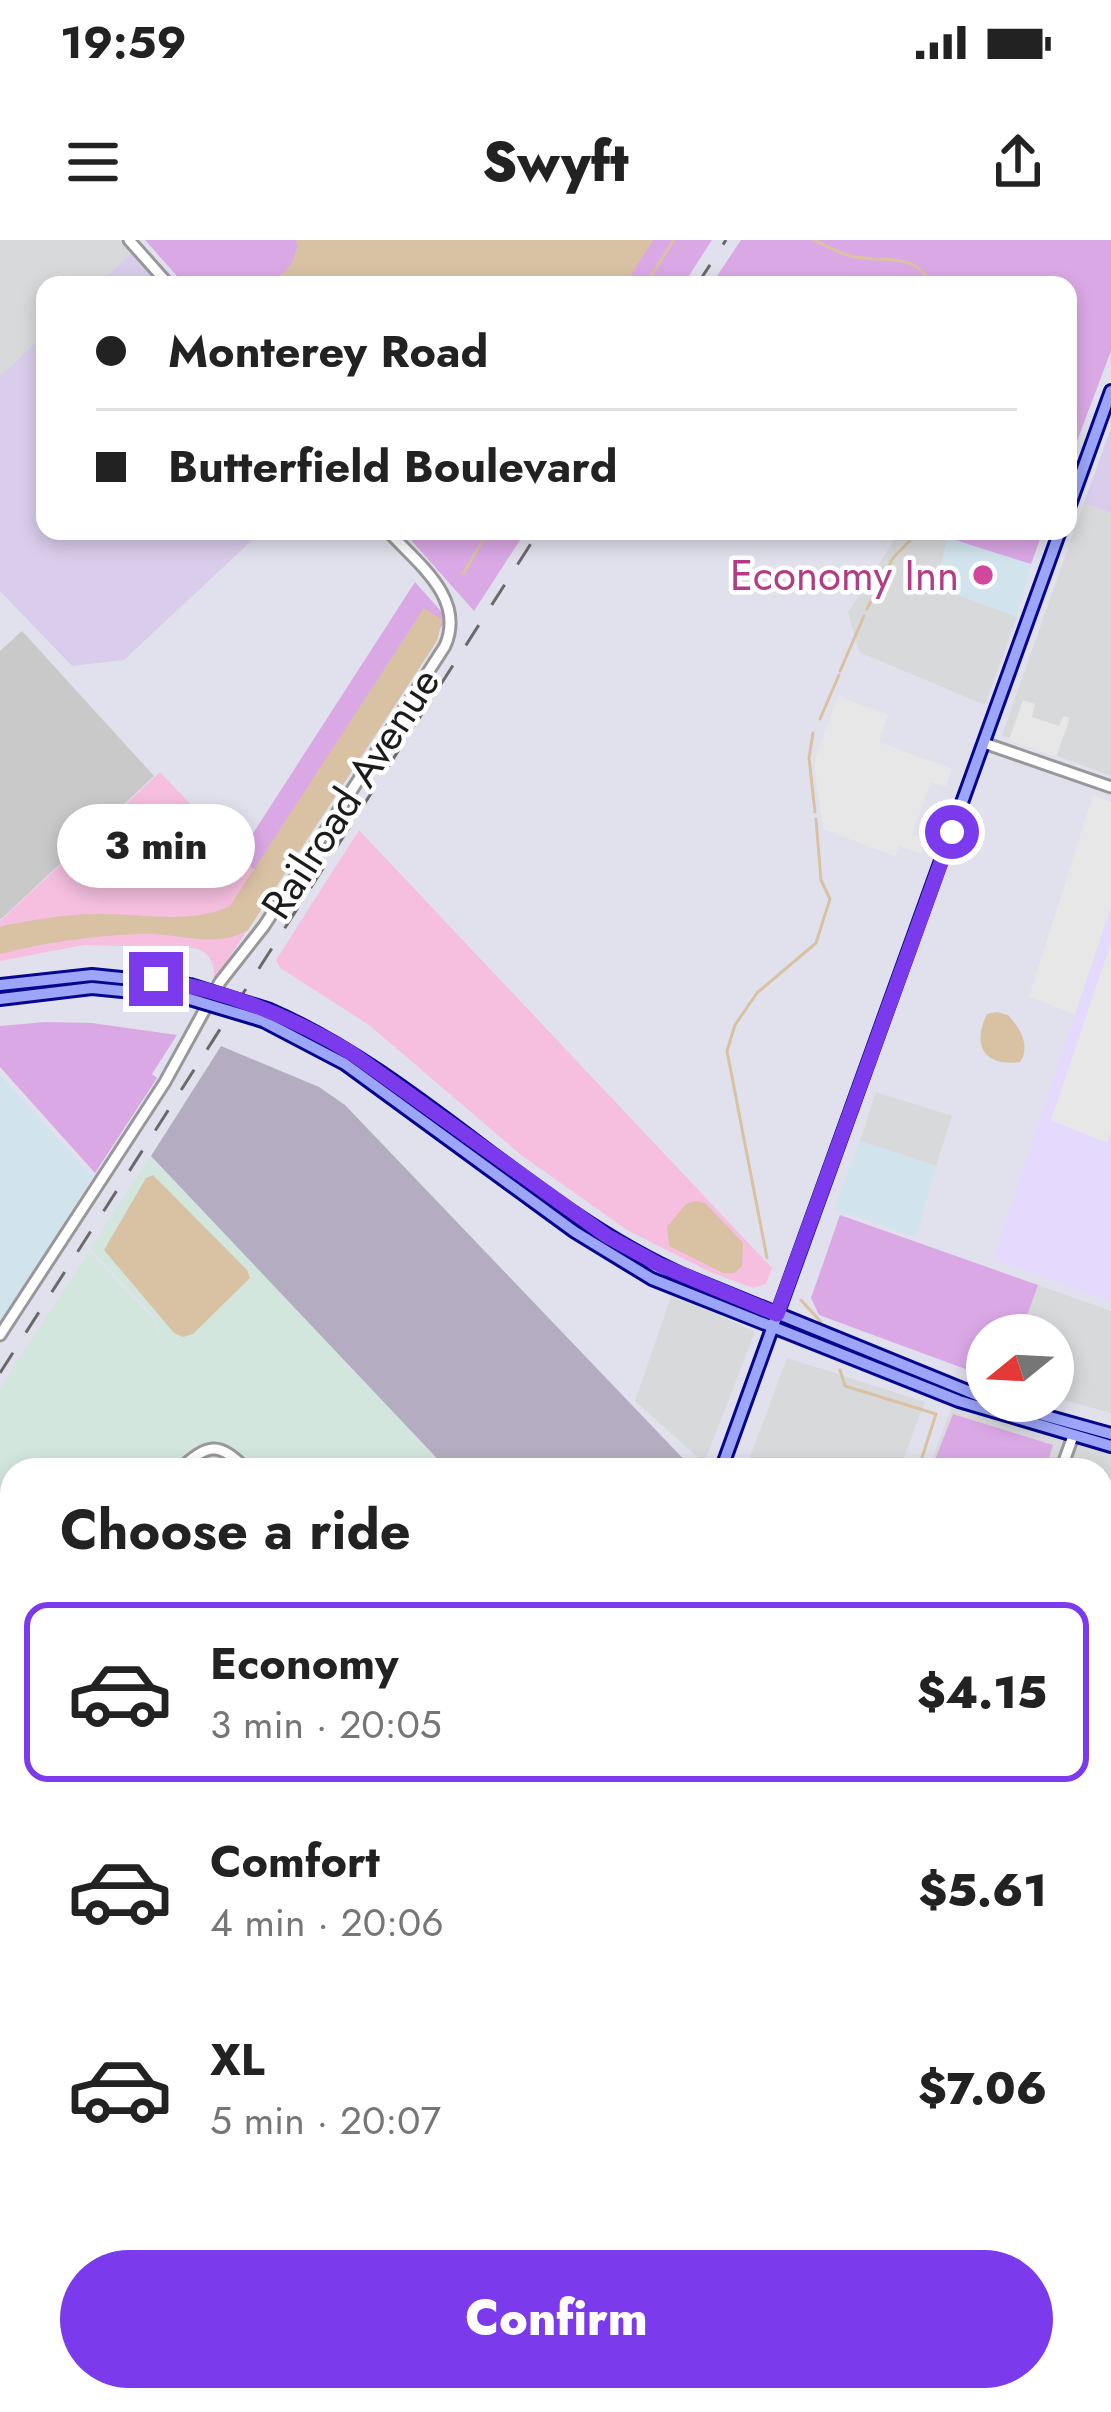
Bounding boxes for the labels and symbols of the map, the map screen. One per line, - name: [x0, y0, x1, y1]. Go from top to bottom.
- place label: Economy Inn: [730, 545, 959, 606]
- marker: Economy Inn: [970, 562, 996, 588]
- street label: Railroad Avenue: [246, 656, 455, 931]
- callout: 3 min: [57, 805, 255, 889]
- route start: [925, 805, 979, 859]
- route end: [129, 952, 183, 1006]
- north arrow: [966, 1314, 1074, 1422]

